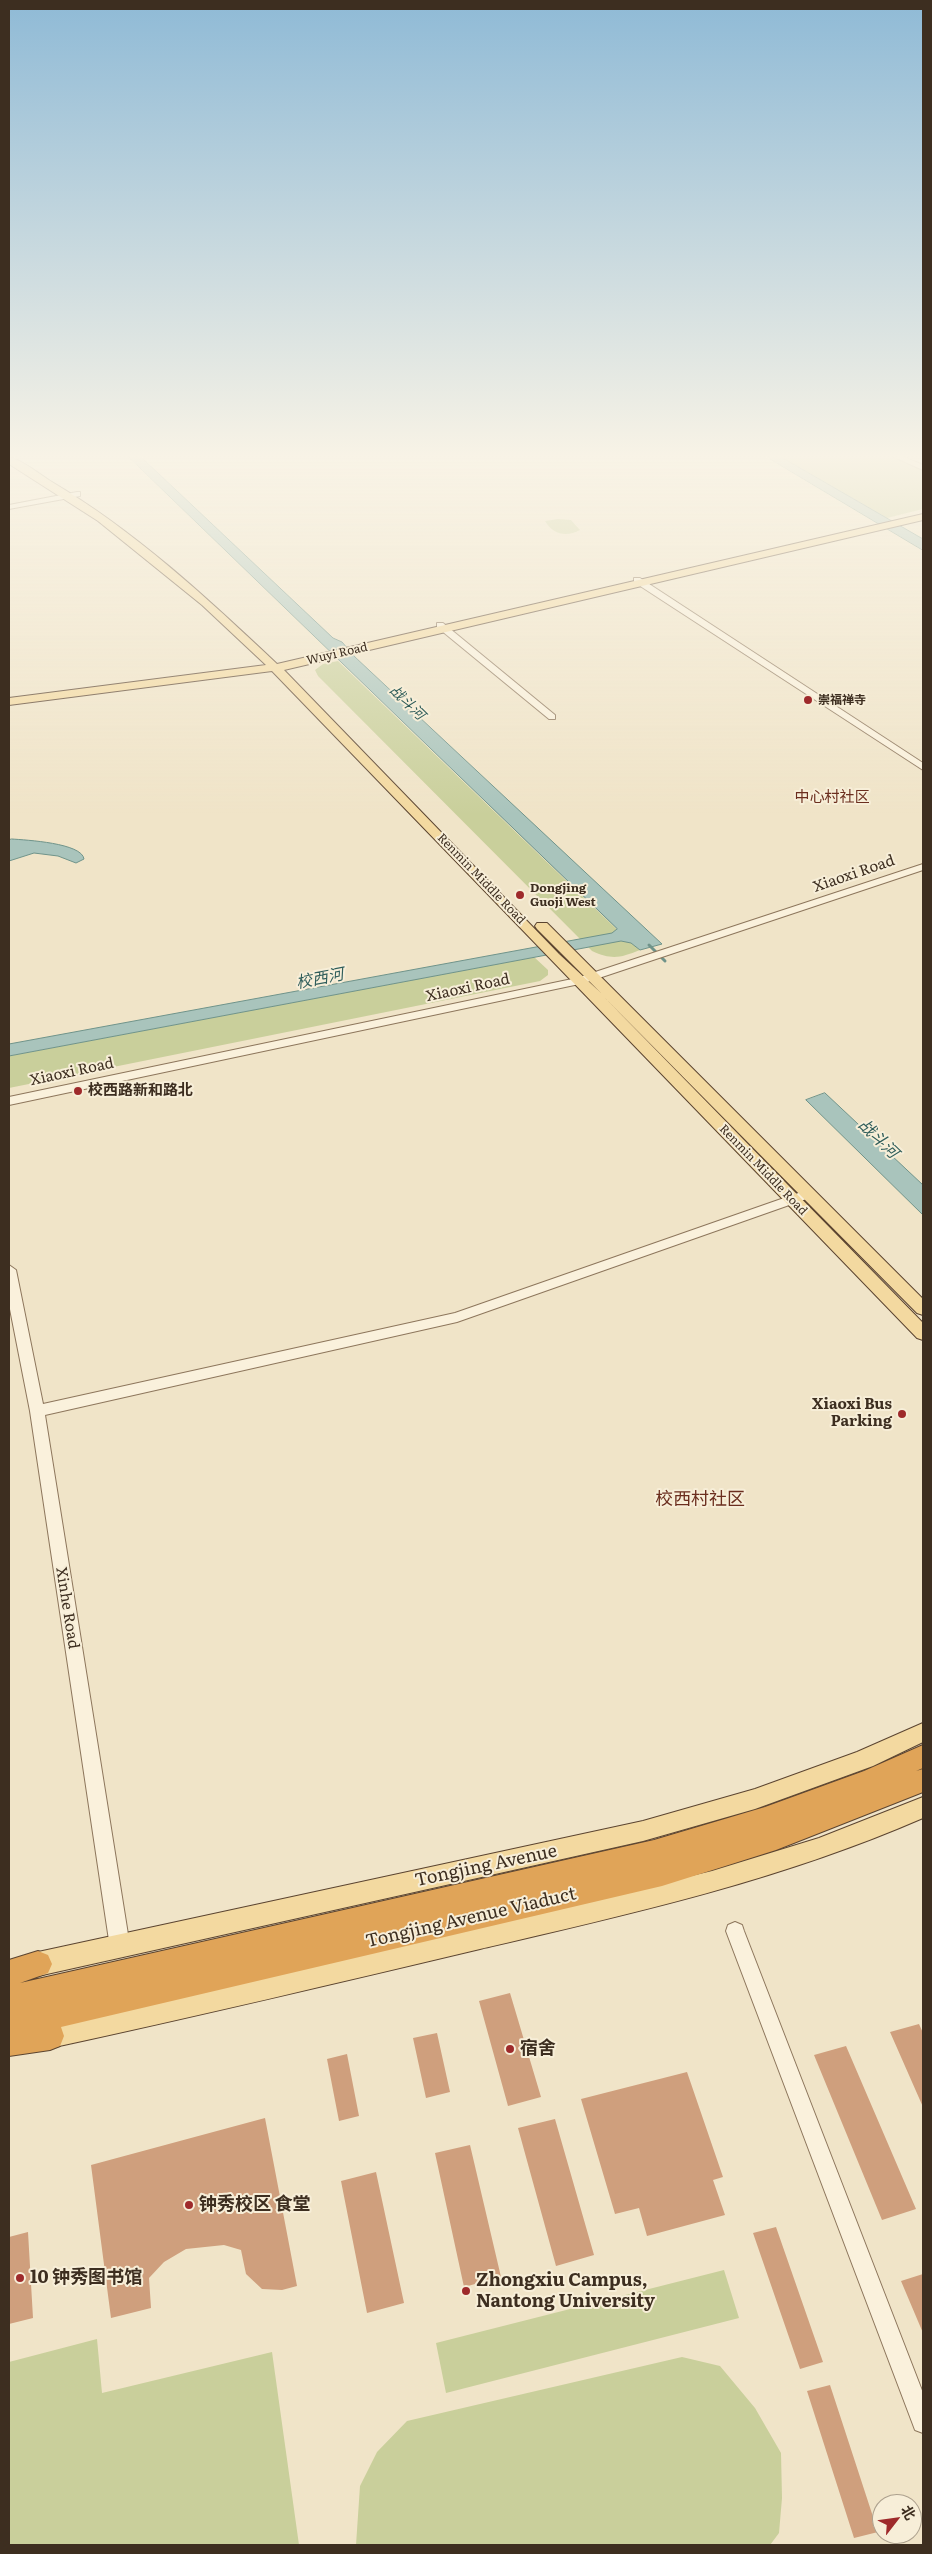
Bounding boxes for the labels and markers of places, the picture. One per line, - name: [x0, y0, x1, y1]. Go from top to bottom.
- place label: 崇福禅寺: [818, 693, 866, 707]
- marker: 崇福禅寺: [802, 694, 814, 706]
- place label: Dongjing Guoji West: [530, 881, 596, 909]
- marker: Dongjing Guoji West: [514, 889, 526, 901]
- place label: 校西路新和路北: [88, 1082, 193, 1100]
- marker: 校西路新和路北: [72, 1085, 84, 1097]
- place label: Xiaoxi Bus Parking: [812, 1396, 892, 1431]
- marker: Xiaoxi Bus Parking: [896, 1408, 908, 1420]
- place label: 宿舍: [520, 2038, 556, 2060]
- marker: 宿舍: [504, 2043, 516, 2055]
- place label: 钟秀校区 食堂: [199, 2194, 311, 2216]
- marker: 钟秀校区 食堂: [183, 2199, 195, 2211]
- place label: 10 钟秀图书馆: [30, 2267, 142, 2289]
- place label: Zhongxiu Campus, Nantong University: [476, 2270, 655, 2312]
- marker: 10 钟秀图书馆: [14, 2272, 26, 2284]
- marker: Zhongxiu Campus, Nantong University: [460, 2285, 472, 2297]

